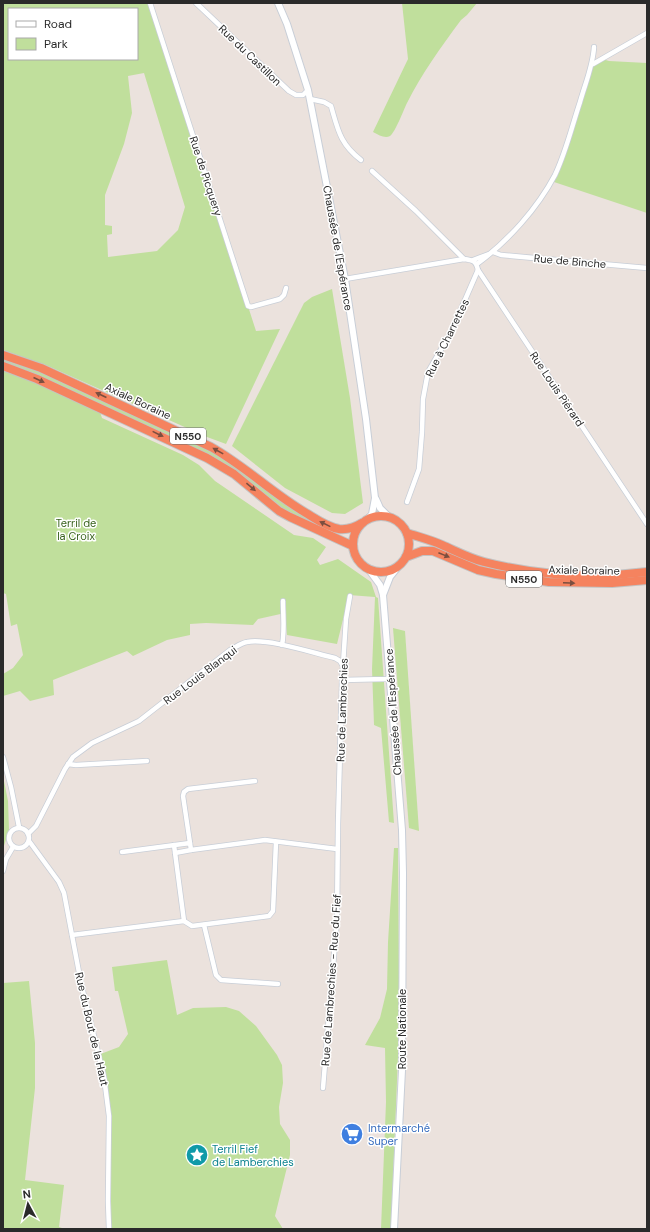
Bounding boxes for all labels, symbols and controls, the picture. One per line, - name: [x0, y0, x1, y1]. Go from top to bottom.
- legend: [8, 8, 138, 60]
- text: Road: [44, 16, 72, 32]
- street label: Rue du Castillon: [216, 21, 284, 89]
- text: Park: [44, 36, 68, 52]
- street label: Rue de Picquery: [187, 134, 225, 218]
- street label: Chaussée de l'Espérance: [320, 184, 356, 312]
- street label: Rue de Binche: [533, 251, 607, 271]
- street label: Rue à Charrettes: [422, 297, 472, 379]
- street label: Rue Louis Piérard: [527, 349, 587, 429]
- one-way arrow: [34, 377, 45, 383]
- street label: Axiale Boraine: [103, 380, 173, 422]
- one-way arrow: [94, 392, 106, 398]
- road number: N550: [170, 428, 206, 444]
- one-way arrow: [152, 431, 163, 437]
- one-way arrow: [212, 448, 224, 454]
- one-way arrow: [245, 483, 256, 492]
- park label: Terril de la Croix: [56, 516, 96, 543]
- one-way arrow: [320, 521, 331, 527]
- one-way arrow: [438, 552, 449, 558]
- street label: Axiale Boraine: [548, 562, 620, 578]
- road number: N550: [506, 571, 542, 587]
- one-way arrow: [563, 579, 575, 586]
- street label: Rue Louis Blanqui: [160, 643, 240, 707]
- street label: Chaussée de l'Espérance: [382, 648, 404, 776]
- street label: Rue de Lambrechies: [333, 658, 351, 762]
- street label: Rue de Lambrechies - Rue du Fief: [318, 893, 344, 1066]
- street label: Rue du Bout de la Haut: [72, 971, 112, 1087]
- street label: Route Nationale: [395, 989, 409, 1069]
- supermarket icon: Intermarché Super: [339, 1121, 365, 1147]
- place label: Intermarché Super: [368, 1121, 430, 1148]
- place icon: Terril Fief de Lamberchies: [184, 1142, 210, 1168]
- place label: Terril Fief de Lamberchies: [212, 1142, 294, 1169]
- north arrow: [8, 1184, 48, 1224]
- text: N: [22, 1187, 32, 1202]

